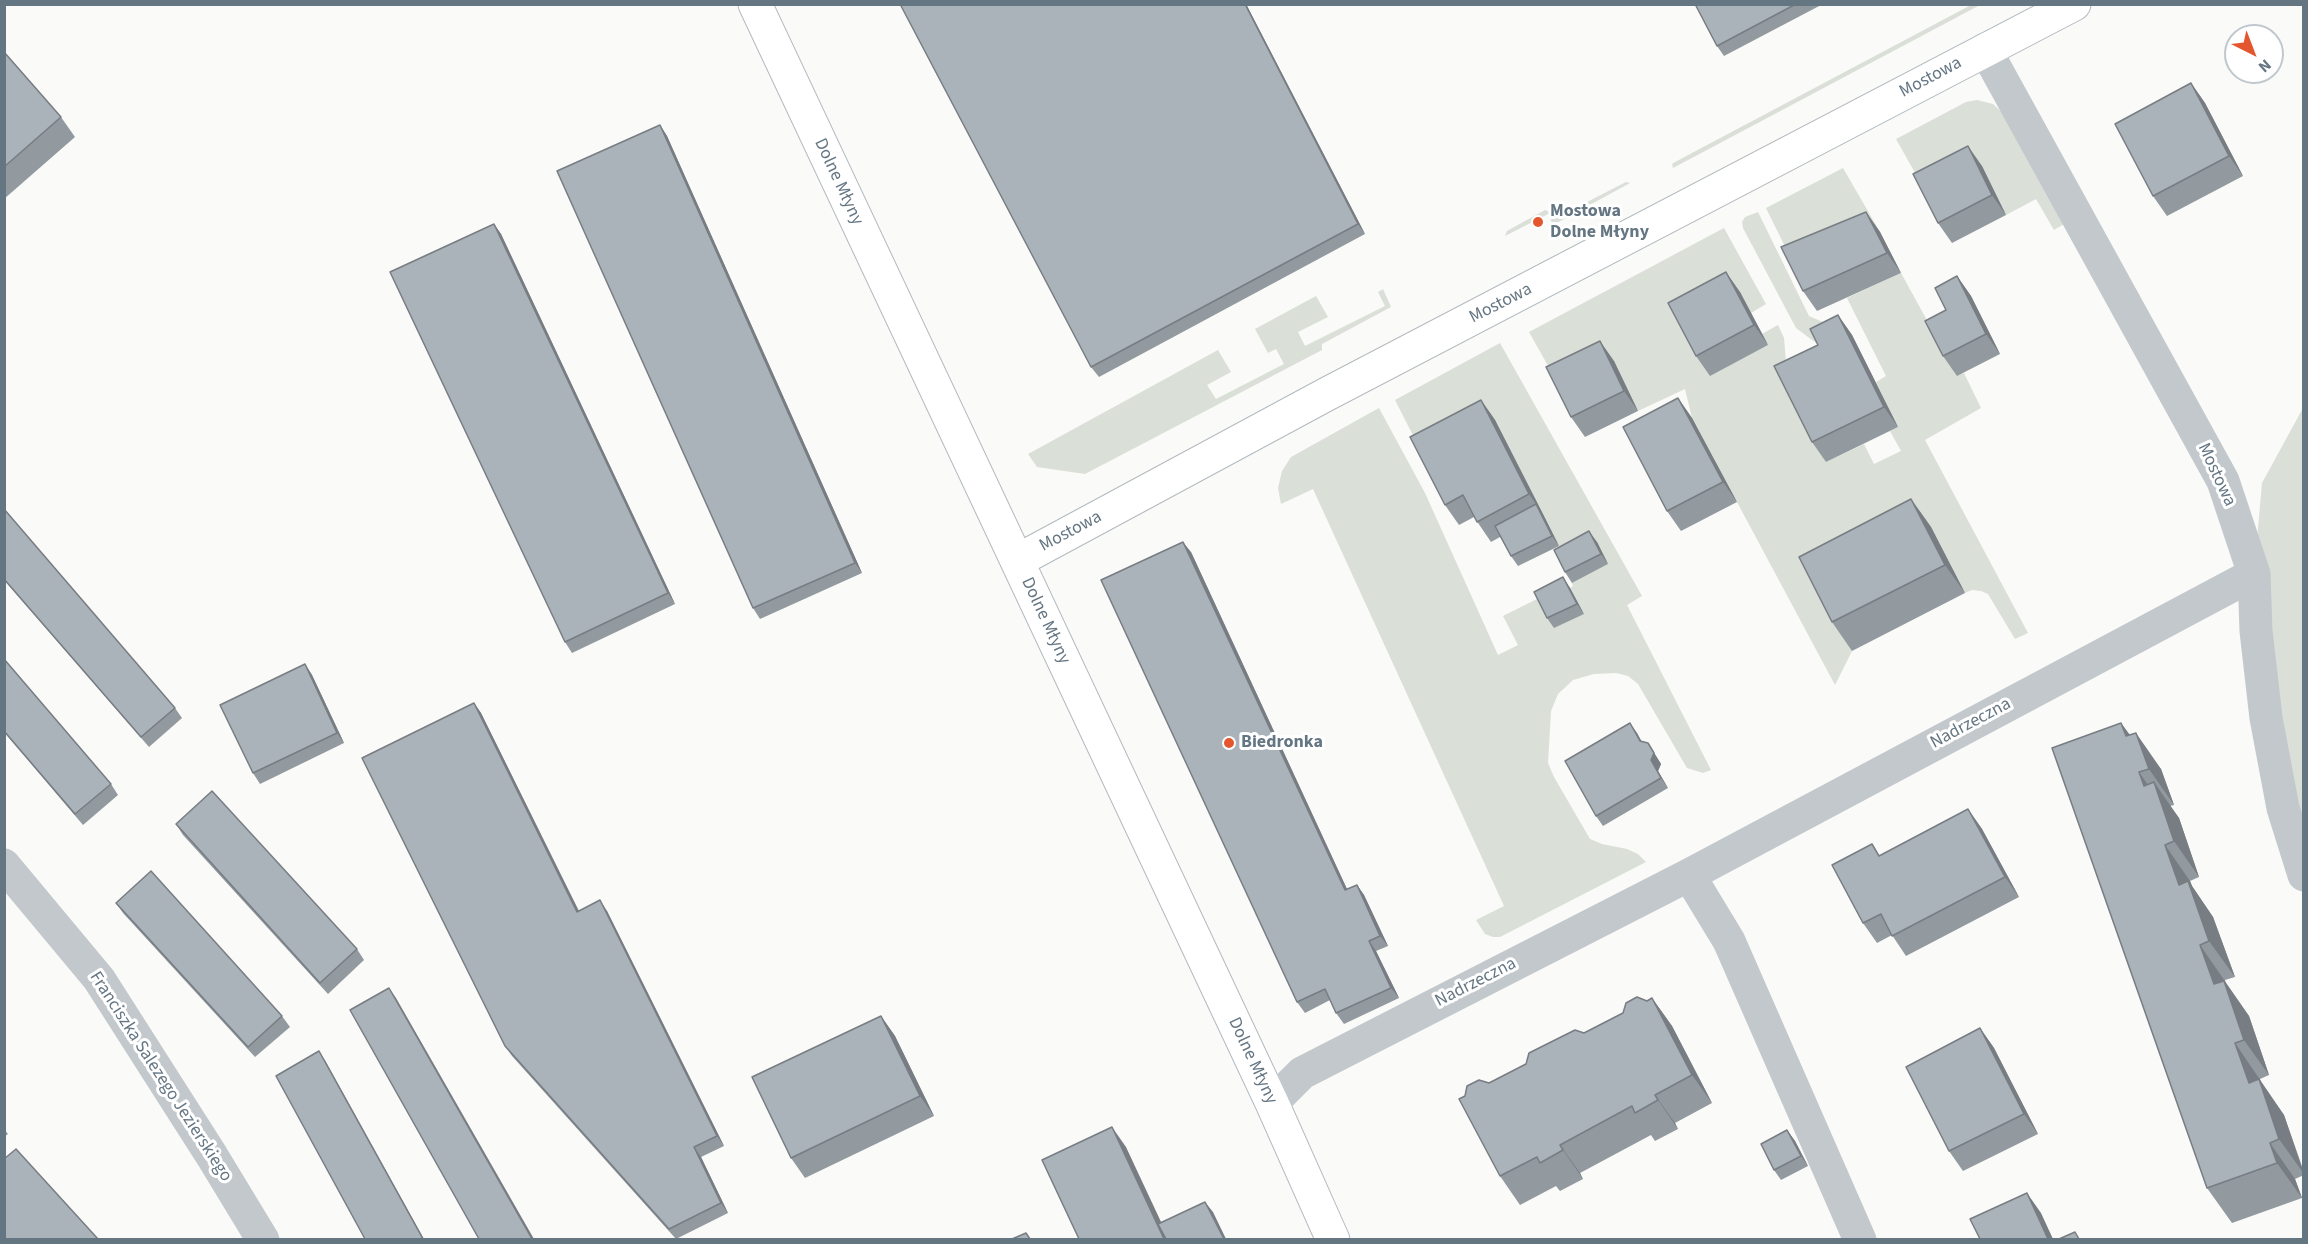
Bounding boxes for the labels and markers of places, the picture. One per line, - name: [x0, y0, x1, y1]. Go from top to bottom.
- place label: Mostowa Dolne Młyny: [1550, 201, 1649, 244]
- marker: Mostowa Dolne Młyny: [1531, 215, 1545, 229]
- place label: Biedronka: [1241, 732, 1323, 754]
- marker: Biedronka: [1222, 736, 1236, 750]

